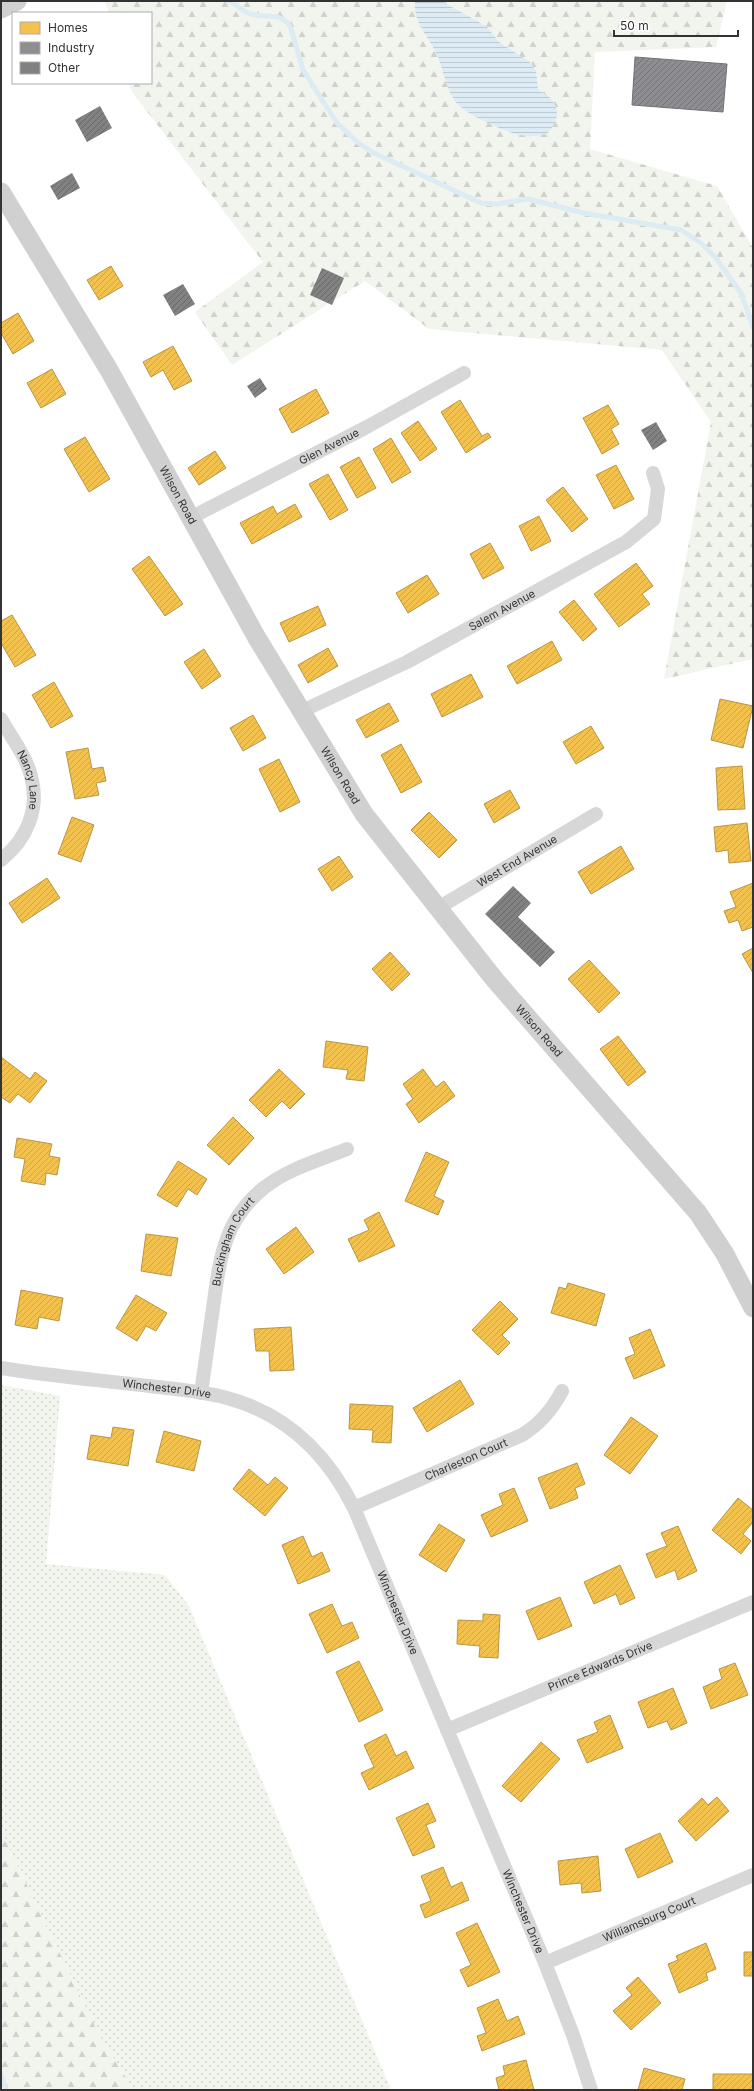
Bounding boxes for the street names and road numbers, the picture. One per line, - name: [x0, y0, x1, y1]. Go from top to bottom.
- street label: Glen Avenue: [297, 425, 361, 468]
- street label: Wilson Road: [156, 463, 200, 527]
- street label: Salem Avenue: [466, 586, 538, 634]
- street label: Wilson Road: [318, 744, 363, 807]
- street label: Nancy Lane: [14, 748, 41, 811]
- street label: West End Avenue: [474, 832, 560, 890]
- street label: Wilson Road: [513, 1002, 566, 1060]
- street label: Buckingham Court: [209, 1194, 257, 1287]
- street label: Winchester Drive: [122, 1376, 212, 1401]
- street label: Charleston Court: [422, 1435, 510, 1483]
- street label: Winchester Drive: [374, 1569, 422, 1657]
- street label: Prince Edwards Drive: [546, 1638, 654, 1694]
- street label: Winchester Drive: [500, 1867, 547, 1955]
- street label: Williamsburg Court: [601, 1893, 698, 1945]

